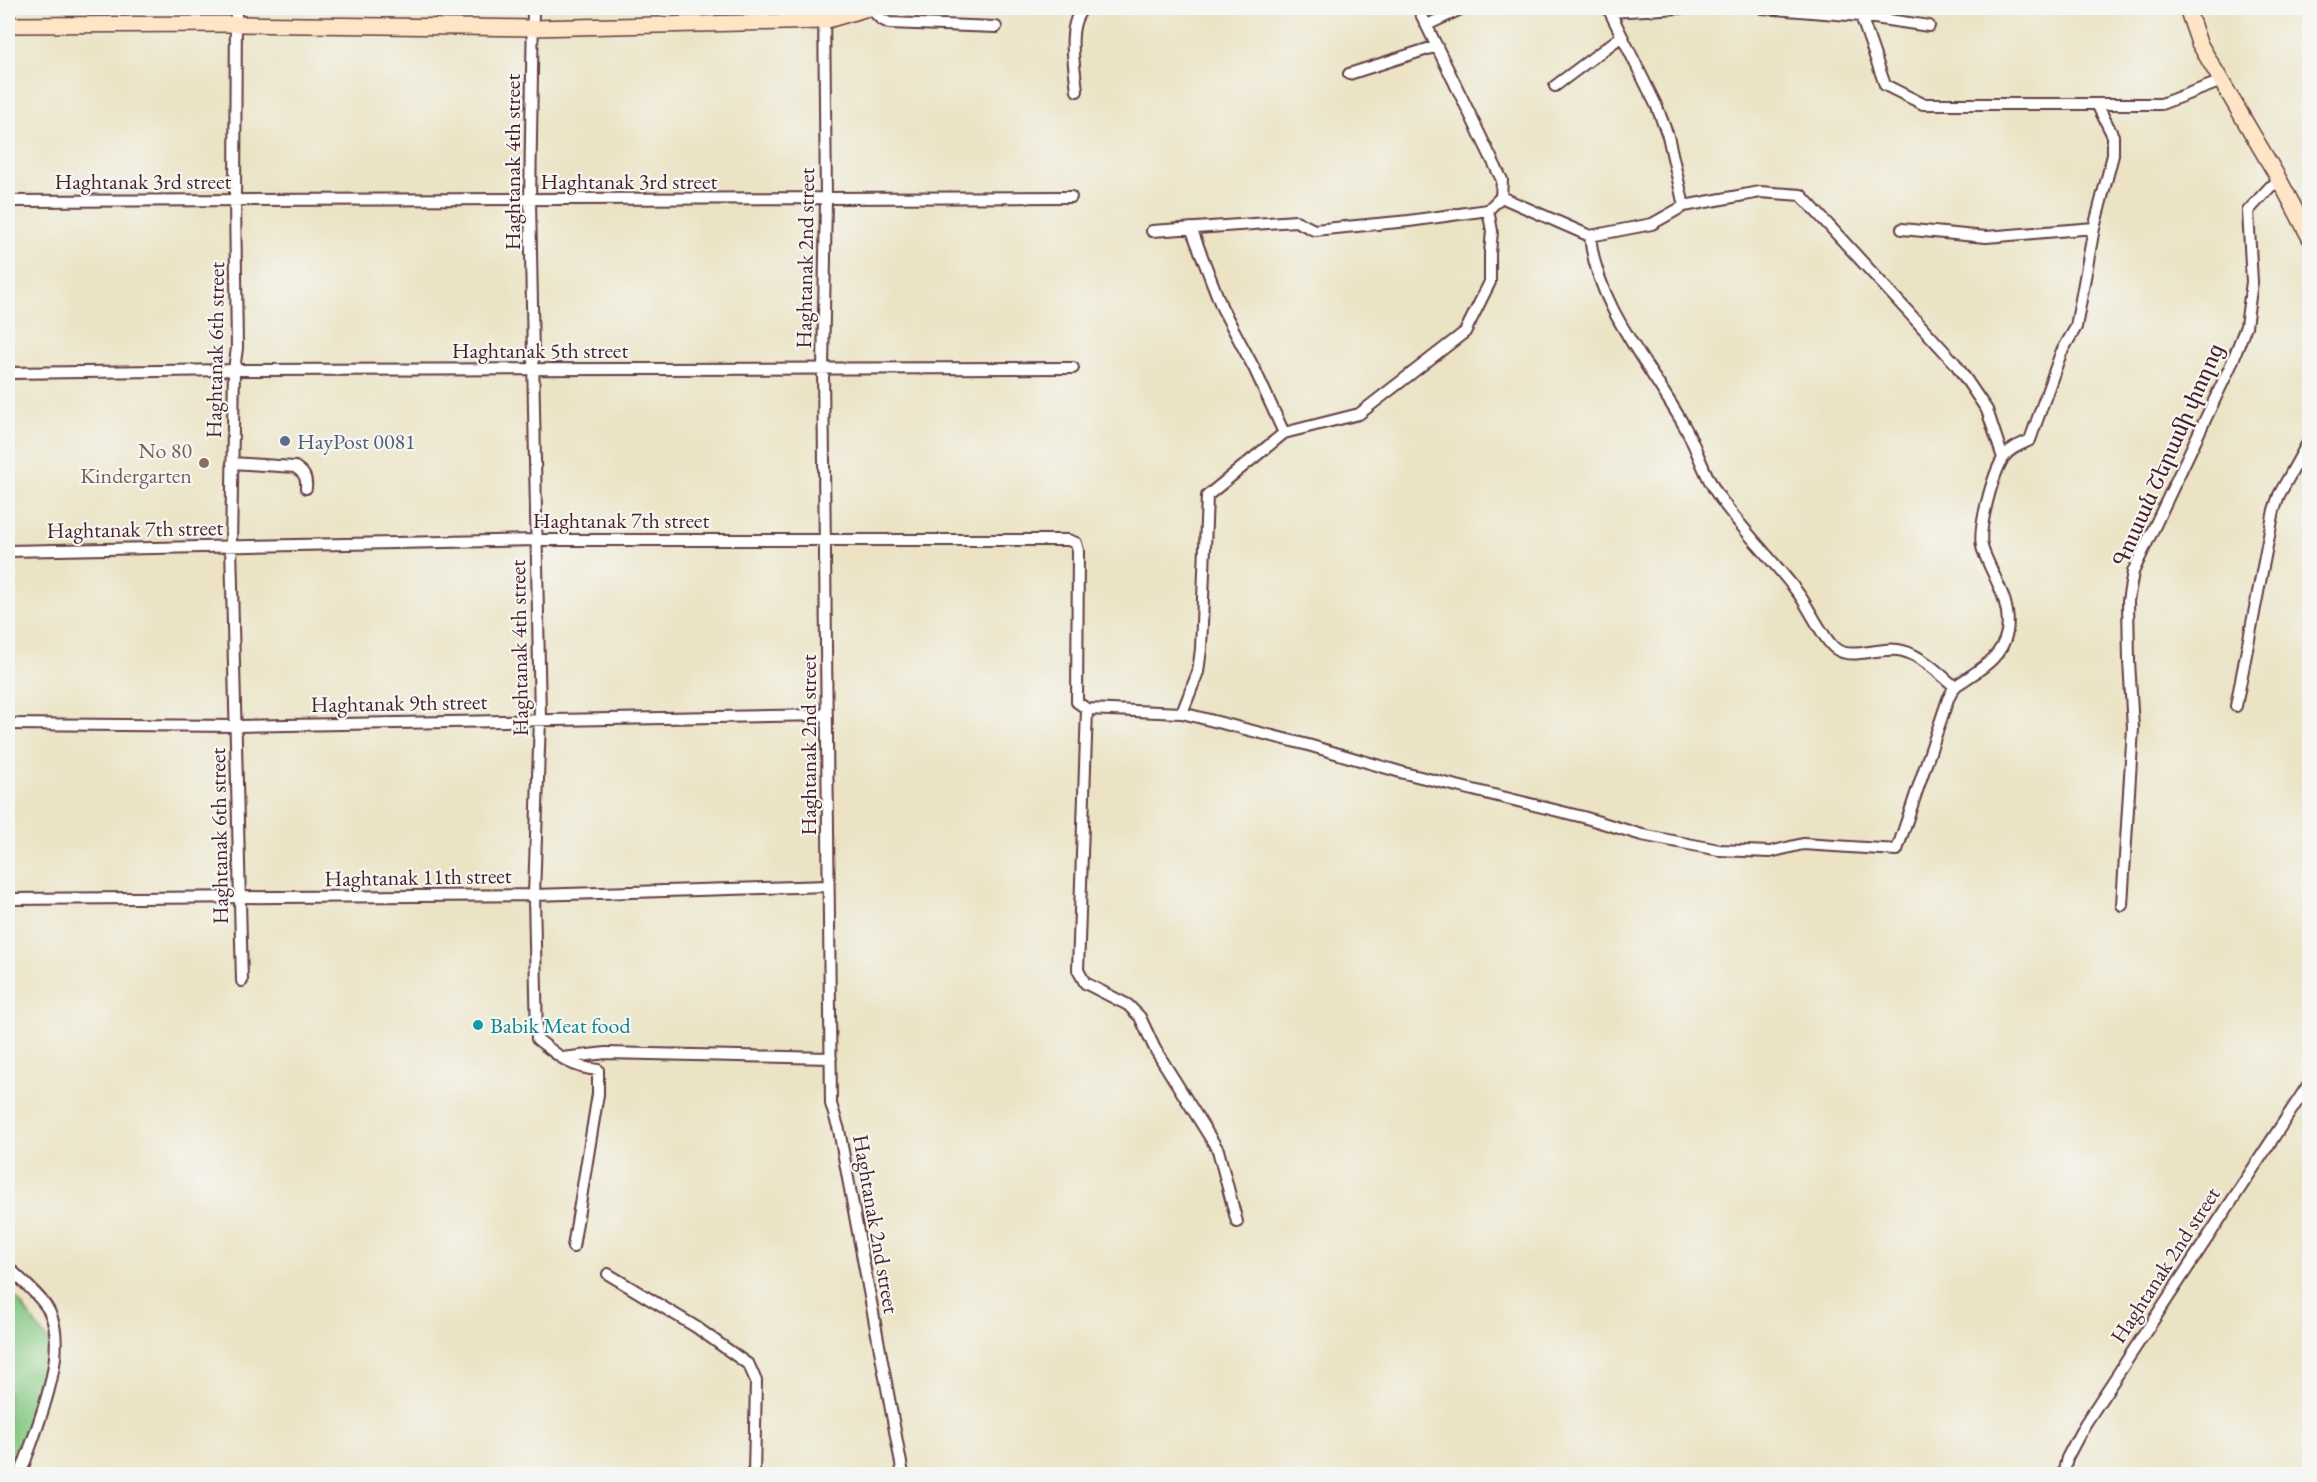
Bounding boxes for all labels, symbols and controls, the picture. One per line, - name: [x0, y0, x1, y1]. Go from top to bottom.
- street label: Haghtanak 4th street: [498, 74, 527, 250]
- street label: Haghtanak 3rd street: [55, 167, 232, 196]
- street label: Haghtanak 3rd street: [541, 167, 718, 196]
- street label: Haghtanak 2nd street: [789, 167, 821, 349]
- street label: Haghtanak 6th street: [199, 261, 231, 439]
- street label: Haghtanak 5th street: [452, 336, 628, 365]
- street label: Գուսան Շերամի փողոց: [2106, 339, 2230, 571]
- place label: HayPost 0081: [297, 427, 416, 456]
- marker: HayPost 0081: [278, 434, 292, 448]
- place label: No 80 Kindergarten: [80, 436, 192, 490]
- marker: No 80 Kindergarten: [197, 456, 211, 470]
- street label: Haghtanak 7th street: [533, 506, 709, 535]
- street label: Haghtanak 7th street: [46, 513, 224, 545]
- street label: Haghtanak 4th street: [503, 559, 535, 737]
- street label: Haghtanak 2nd street: [794, 654, 823, 836]
- street label: Haghtanak 9th street: [310, 687, 488, 719]
- street label: Haghtanak 6th street: [203, 747, 235, 925]
- street label: Haghtanak 11th street: [324, 861, 512, 893]
- place label: Babik Meat food: [490, 1011, 631, 1040]
- marker: Babik Meat food: [471, 1018, 485, 1032]
- street label: Haghtanak 2nd street: [846, 1132, 906, 1316]
- street label: Haghtanak 2nd street: [2103, 1181, 2227, 1349]

